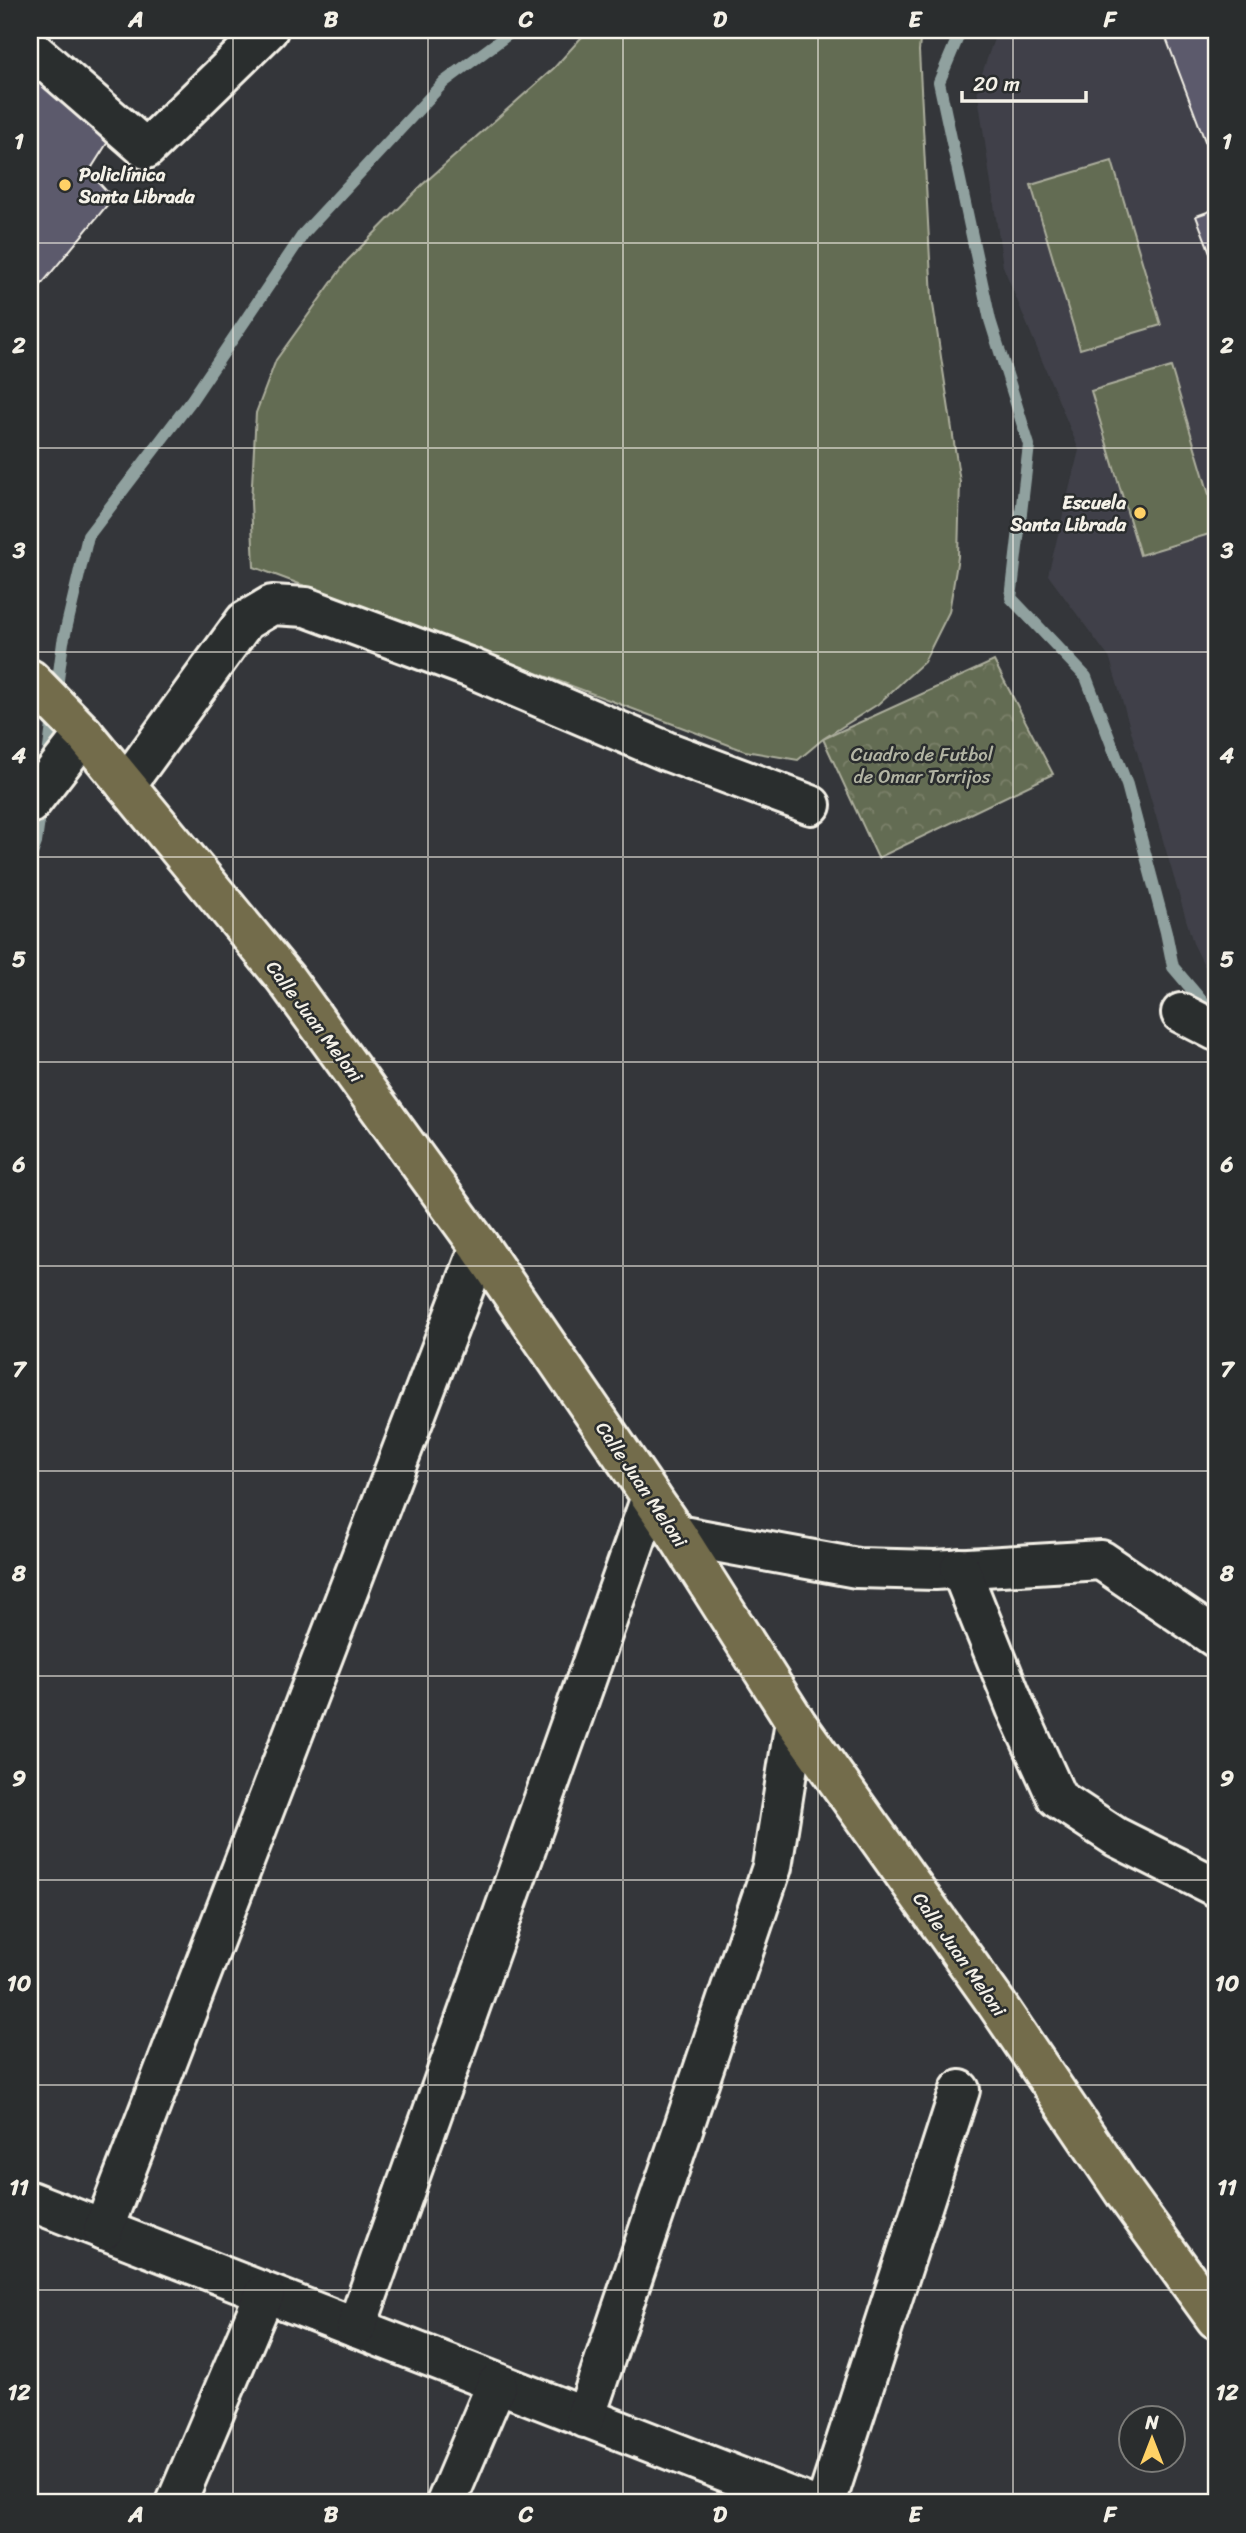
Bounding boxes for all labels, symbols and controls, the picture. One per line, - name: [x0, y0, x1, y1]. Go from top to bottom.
- text: A: [127, 0, 144, 40]
- text: B: [324, 0, 339, 40]
- text: C: [518, 0, 534, 40]
- text: D: [713, 0, 728, 40]
- text: E: [909, 0, 924, 40]
- text: F: [1103, 0, 1118, 40]
- scale bar: [962, 60, 1087, 104]
- text: 20 m: [973, 65, 1020, 103]
- text: 1: [14, 121, 24, 162]
- text: 1: [1222, 121, 1232, 162]
- place label: Policlínica Santa Librada: [78, 158, 195, 213]
- marker: Policlínica Santa Librada: [57, 177, 73, 193]
- text: 2: [11, 325, 26, 366]
- text: 2: [1219, 325, 1234, 366]
- place label: Escuela Santa Librada: [1009, 486, 1126, 541]
- marker: Escuela Santa Librada: [1132, 505, 1148, 521]
- text: 3: [12, 530, 26, 571]
- text: 3: [1220, 530, 1234, 571]
- text: 4: [11, 735, 27, 776]
- text: 4: [1219, 735, 1235, 776]
- park label: Cuadro de Futbol de Omar Torrijos: [851, 738, 994, 793]
- text: 5: [12, 939, 26, 980]
- text: 5: [1220, 939, 1234, 980]
- street label: Calle Juan Meloni: [257, 953, 372, 1090]
- text: 6: [11, 1144, 26, 1185]
- text: 6: [1219, 1144, 1234, 1185]
- text: 7: [12, 1349, 27, 1390]
- text: 7: [1220, 1349, 1235, 1390]
- street label: Calle Juan Meloni: [587, 1414, 697, 1555]
- text: 8: [11, 1553, 26, 1594]
- text: 8: [1219, 1553, 1234, 1594]
- text: 9: [12, 1758, 26, 1799]
- text: 9: [1220, 1758, 1234, 1799]
- street label: Calle Juan Meloni: [904, 1885, 1015, 2024]
- text: 10: [7, 1963, 32, 2004]
- text: 10: [1215, 1963, 1240, 2004]
- text: 11: [9, 2167, 29, 2208]
- text: 11: [1217, 2167, 1237, 2208]
- text: 12: [7, 2372, 31, 2413]
- text: 12: [1215, 2372, 1239, 2413]
- north arrow: [1116, 2404, 1186, 2474]
- text: N: [1144, 2406, 1159, 2439]
- text: A: [127, 2494, 144, 2533]
- text: B: [324, 2494, 339, 2533]
- text: C: [518, 2494, 534, 2533]
- text: D: [713, 2494, 728, 2533]
- text: E: [909, 2494, 924, 2533]
- text: F: [1103, 2494, 1118, 2533]

